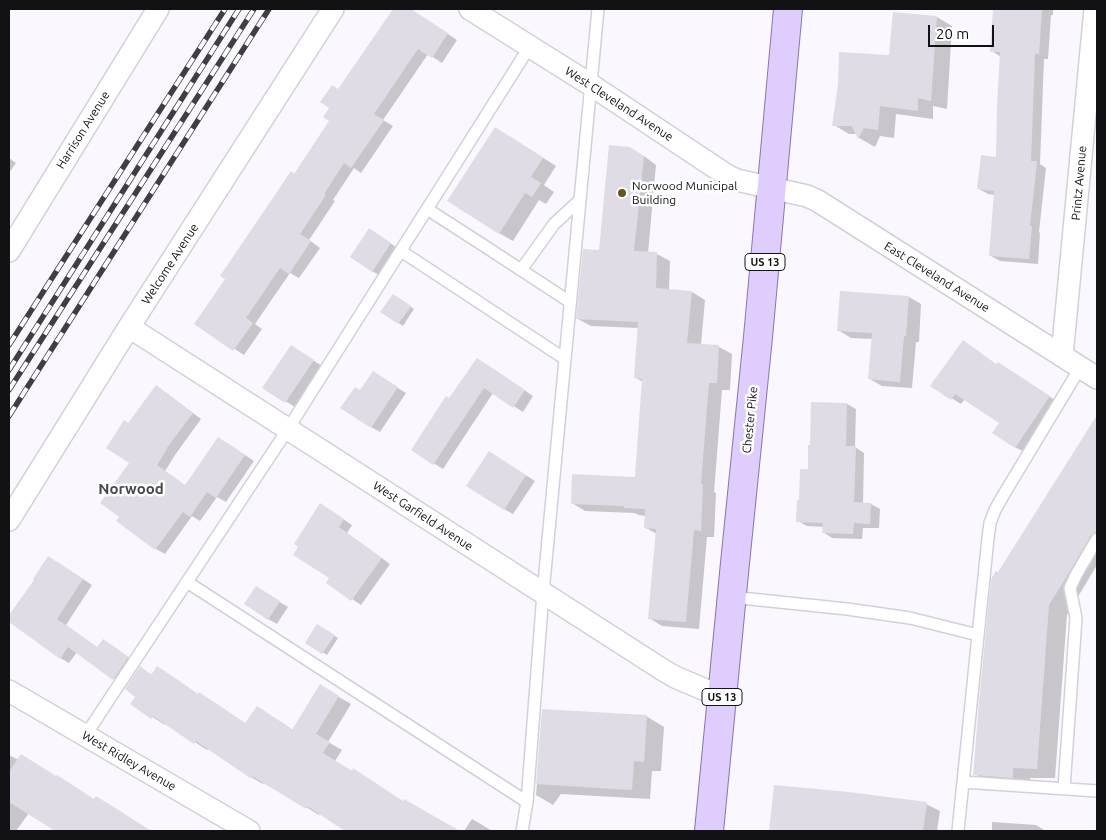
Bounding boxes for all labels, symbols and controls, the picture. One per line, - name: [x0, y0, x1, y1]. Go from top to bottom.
- scale bar: [931, 15, 997, 47]
- text: 20 m: [936, 25, 969, 42]
- street label: West Cleveland Avenue: [562, 64, 676, 144]
- street label: Harrison Avenue: [53, 89, 113, 171]
- street label: Printz Avenue: [1069, 145, 1089, 221]
- place label: Norwood Municipal Building: [632, 179, 737, 207]
- marker: Norwood Municipal Building: [616, 187, 628, 199]
- street label: Welcome Avenue: [139, 221, 201, 307]
- street label: East Cleveland Avenue: [882, 239, 992, 315]
- road number: US 13: [745, 253, 785, 270]
- street label: Chester Pike: [739, 386, 761, 454]
- street label: West Garfield Avenue: [370, 478, 476, 554]
- district label: Norwood: [98, 480, 164, 498]
- road number: US 13: [702, 689, 742, 706]
- street label: West Ridley Avenue: [79, 728, 179, 794]

